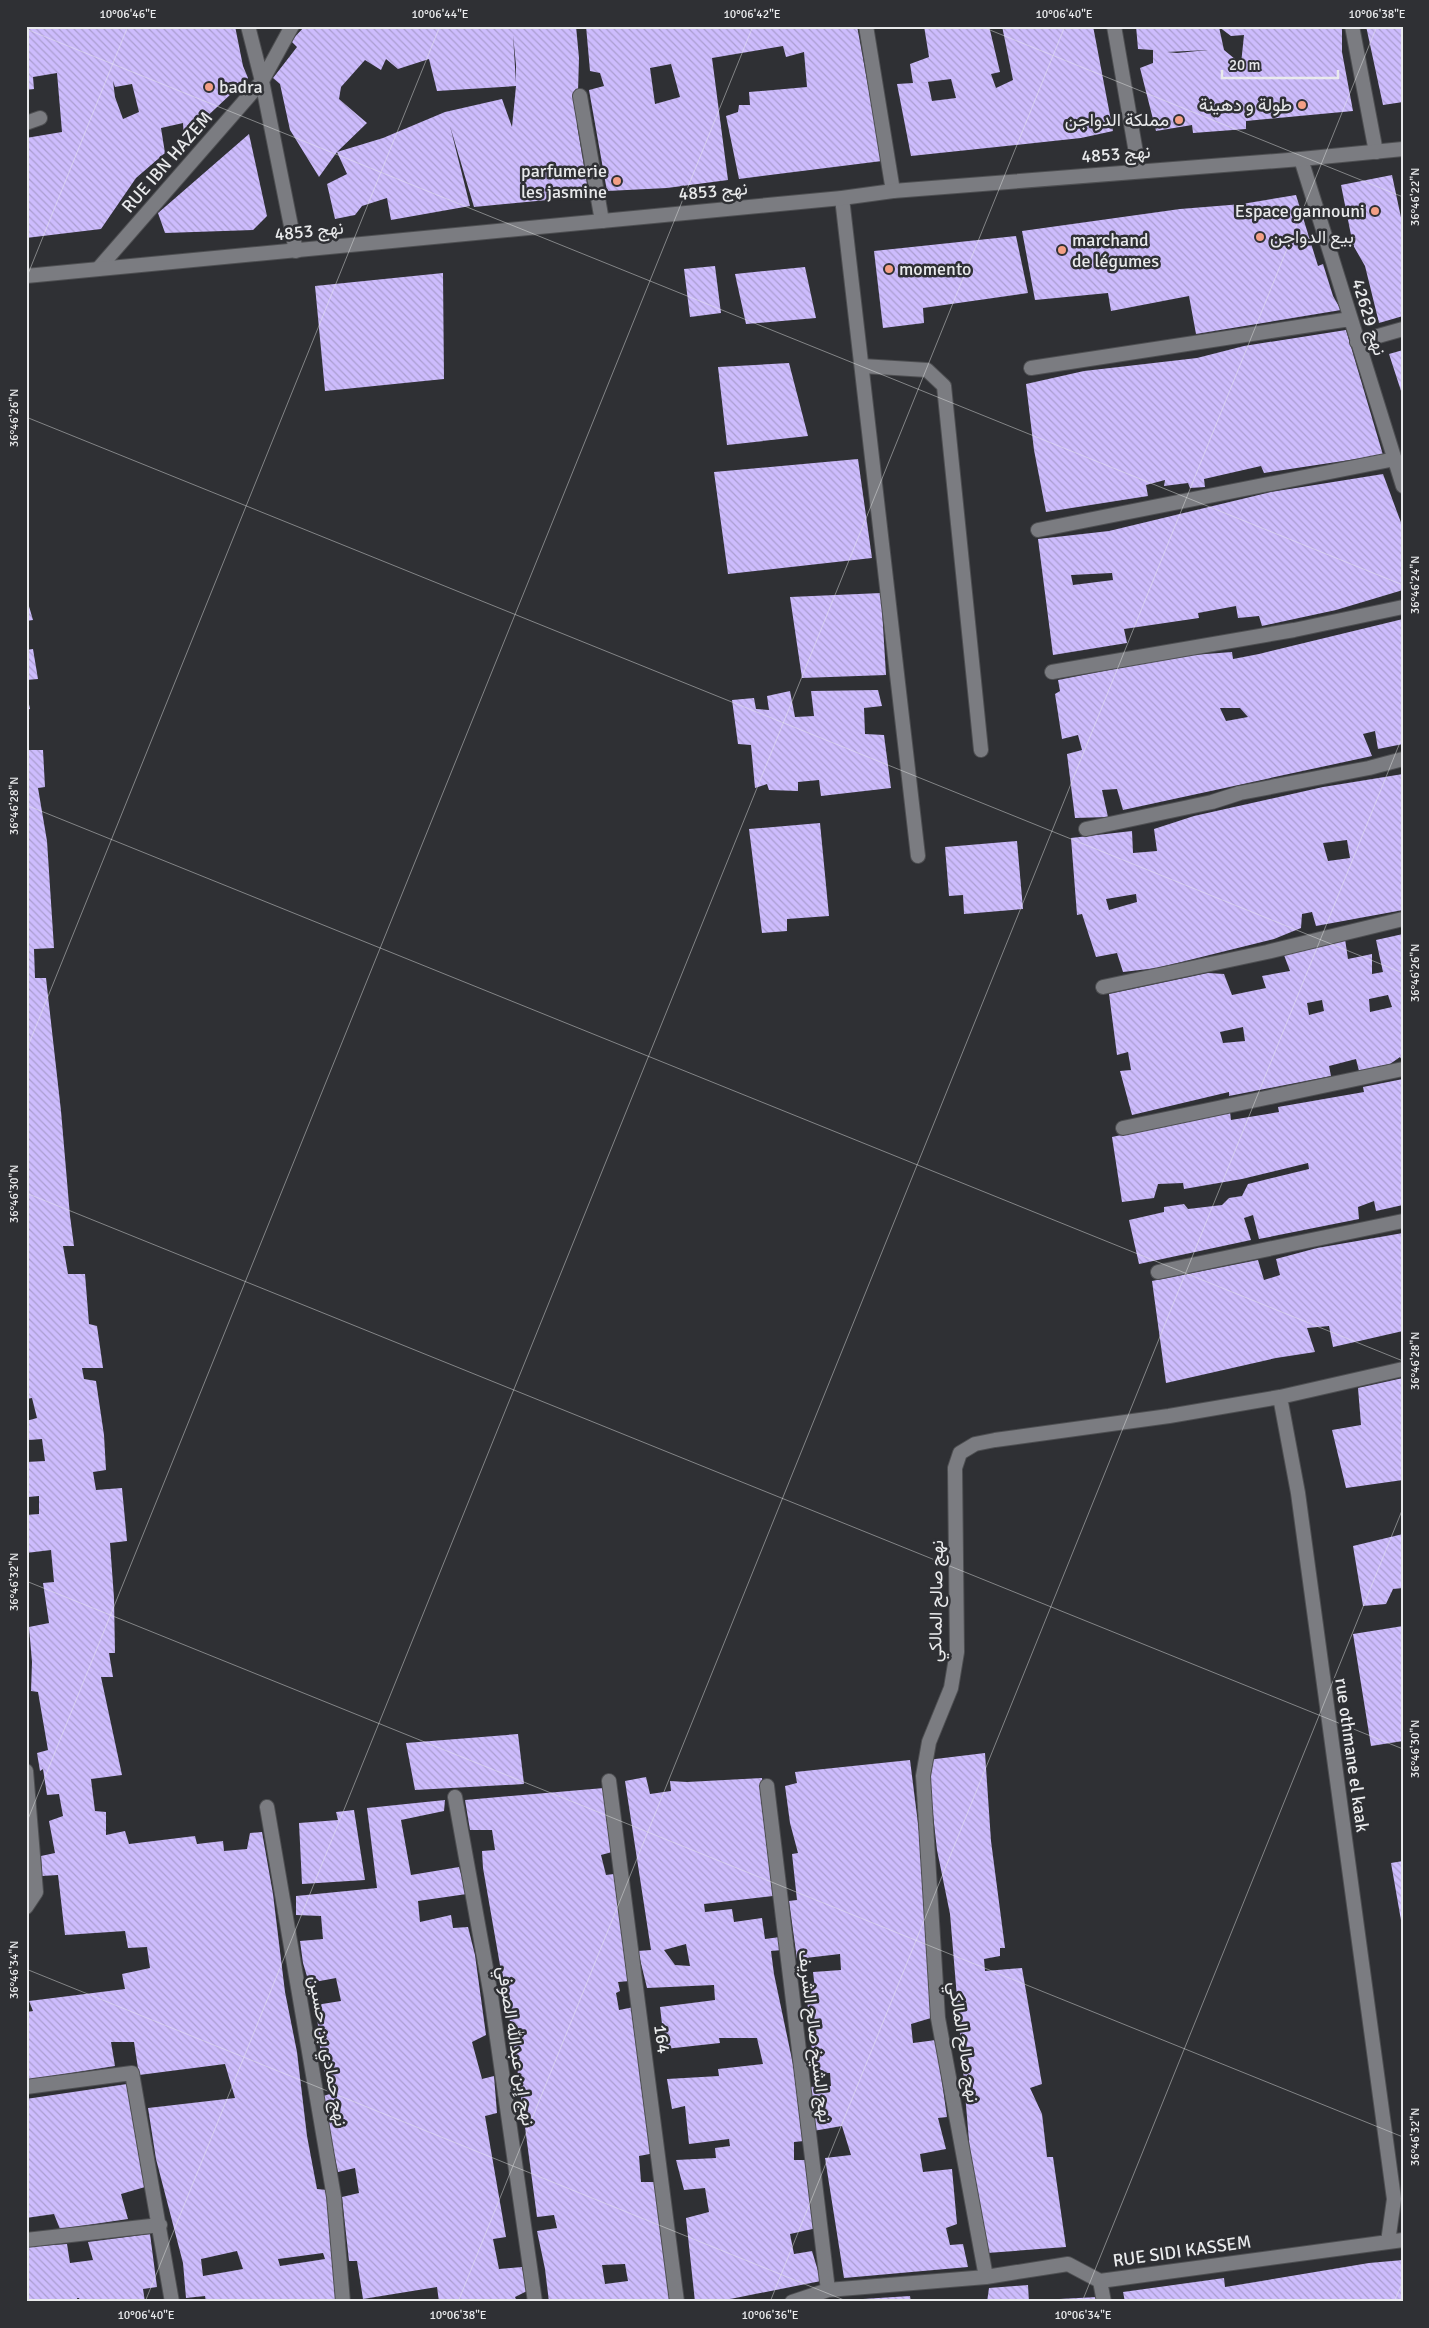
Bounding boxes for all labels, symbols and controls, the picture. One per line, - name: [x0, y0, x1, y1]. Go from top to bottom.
- text: 10°06'46"E: [99, 7, 157, 22]
- text: 10°06'44"E: [411, 7, 469, 22]
- text: 10°06'42"E: [723, 7, 781, 22]
- text: 10°06'40"E: [1035, 7, 1093, 22]
- text: 10°06'38"E: [1348, 7, 1406, 22]
- scale bar: [1222, 48, 1338, 80]
- text: 20 m: [1229, 56, 1260, 74]
- place label: badra: [219, 76, 263, 98]
- marker: badra: [203, 81, 215, 93]
- place label: طولة و دهينة: [1199, 94, 1292, 116]
- marker: طولة و دهينة: [1296, 99, 1308, 111]
- street label: RUE IBN HAZEM: [117, 107, 217, 217]
- place label: مملكة الدواجن: [1065, 109, 1169, 131]
- marker: مملكة الدواجن: [1173, 114, 1185, 126]
- street label: نهج 4853: [1081, 141, 1151, 168]
- place label: parfumerie les jasmine: [521, 160, 607, 203]
- text: 36°46'22"N: [1408, 168, 1423, 226]
- marker: parfumerie les jasmine: [611, 175, 623, 187]
- street label: نهج 4853: [678, 177, 749, 206]
- place label: Espace gannouni: [1235, 200, 1365, 222]
- marker: Espace gannouni: [1369, 205, 1381, 217]
- street label: نهج 4853: [273, 216, 345, 247]
- place label: بيع الدواجن: [1270, 226, 1354, 249]
- place label: marchand de légumes: [1072, 229, 1159, 272]
- marker: بيع الدواجن: [1254, 231, 1266, 243]
- marker: marchand de légumes: [1056, 244, 1068, 256]
- place label: momento: [899, 258, 971, 280]
- marker: momento: [883, 263, 895, 275]
- street label: نهج 42629: [1346, 276, 1391, 358]
- text: 36°46'26"N: [7, 389, 22, 447]
- text: 36°46'24"N: [1408, 556, 1423, 614]
- text: 36°46'28"N: [7, 777, 22, 835]
- text: 36°46'26"N: [1408, 944, 1423, 1002]
- text: 36°46'30"N: [7, 1165, 22, 1223]
- text: 36°46'28"N: [1408, 1332, 1423, 1390]
- street label: نهج صالح المالكي: [924, 1540, 952, 1662]
- text: 36°46'32"N: [7, 1553, 22, 1611]
- street label: rue othmane el kaak: [1330, 1676, 1374, 1834]
- text: 36°46'30"N: [1408, 1720, 1423, 1778]
- text: 36°46'34"N: [7, 1941, 22, 1999]
- street label: نهج الشيخ صالح الشريف: [792, 1948, 837, 2124]
- street label: نهج إبن عبدالله الصوفي: [489, 1965, 539, 2128]
- street label: نهج حمادي بن حسين: [300, 1974, 352, 2129]
- street label: نهج صالح المالكي: [940, 1980, 984, 2105]
- street label: 164: [649, 2023, 675, 2055]
- text: 36°46'32"N: [1408, 2108, 1423, 2166]
- street label: RUE SIDI KASSEM: [1111, 2230, 1253, 2272]
- text: 10°06'40"E: [117, 2308, 175, 2323]
- text: 10°06'38"E: [429, 2308, 487, 2323]
- text: 10°06'36"E: [741, 2308, 799, 2323]
- text: 10°06'34"E: [1054, 2308, 1112, 2323]

